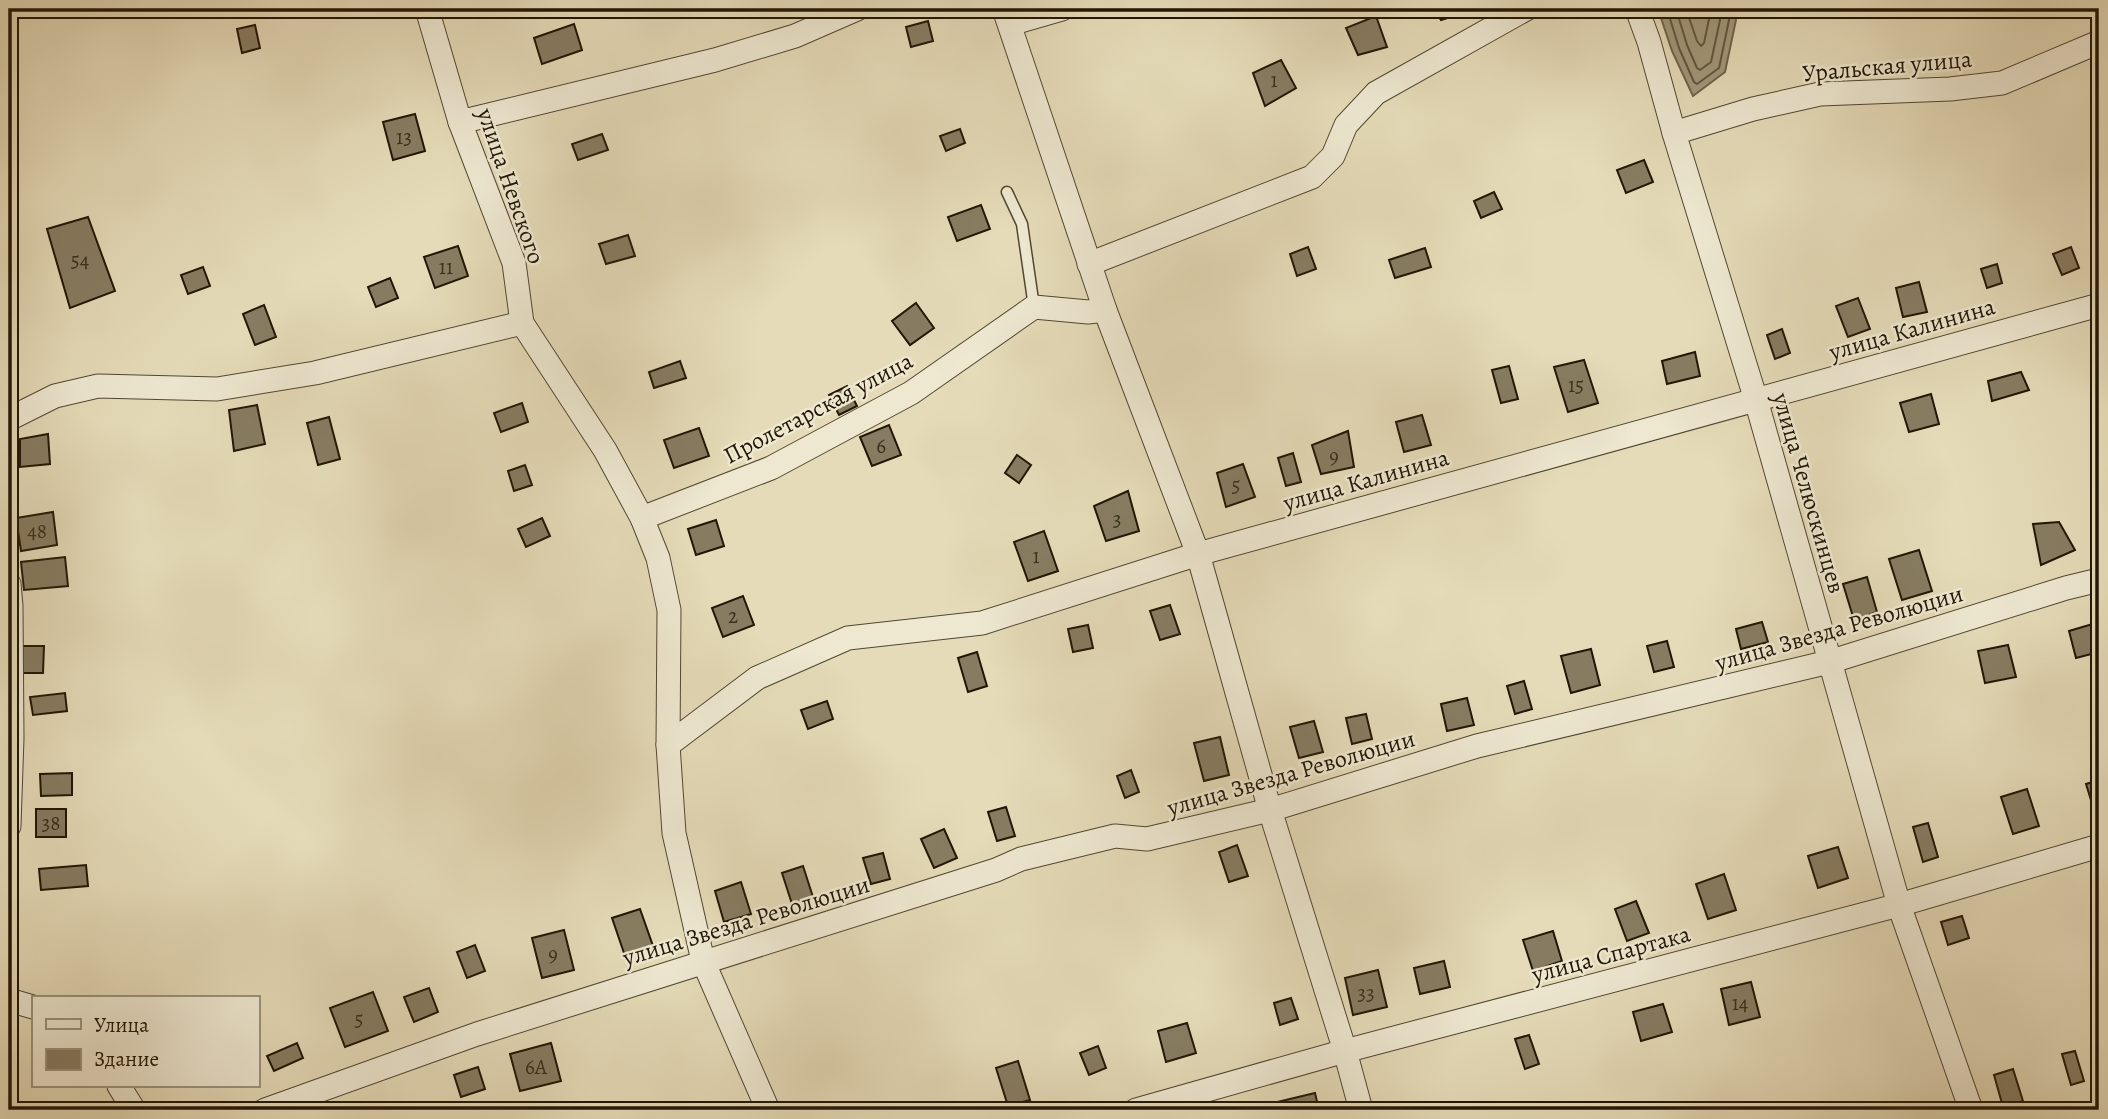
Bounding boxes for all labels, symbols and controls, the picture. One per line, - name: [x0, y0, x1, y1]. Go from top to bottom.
- street label: Уральская улица: [1801, 43, 1973, 89]
- house number: 1: [1270, 66, 1278, 94]
- street label: улица Невского: [469, 103, 553, 268]
- house number: 13: [396, 123, 412, 151]
- house number: 54: [71, 246, 89, 274]
- house number: 11: [439, 253, 453, 281]
- street label: улица Калинина: [1824, 290, 1999, 368]
- street label: Пролетарская улица: [718, 345, 918, 471]
- house number: 15: [1568, 371, 1584, 399]
- street label: улица Челюскинцев: [1765, 388, 1853, 597]
- house number: 6: [876, 432, 886, 460]
- street label: улица Калинина: [1278, 441, 1453, 519]
- house number: 9: [1329, 442, 1339, 470]
- house number: 5: [1231, 471, 1241, 499]
- house number: 3: [1113, 505, 1121, 533]
- house number: 48: [27, 517, 47, 545]
- house number: 1: [1032, 542, 1040, 570]
- street label: улица Звезда Революции: [1710, 577, 1967, 679]
- house number: 2: [728, 602, 738, 630]
- street label: улица Звезда Революции: [1162, 722, 1419, 824]
- house number: 38: [42, 809, 60, 837]
- street label: улица Звезда Революции: [618, 868, 873, 974]
- street label: улица Спартака: [1527, 917, 1694, 991]
- house number: 9: [548, 940, 558, 968]
- house number: 33: [1357, 979, 1375, 1007]
- house number: 14: [1732, 989, 1748, 1017]
- legend: [32, 996, 259, 1088]
- house number: 5: [354, 1005, 364, 1033]
- text: Улица: [94, 1011, 149, 1039]
- text: Здание: [94, 1045, 159, 1073]
- house number: 6А: [525, 1053, 548, 1081]

